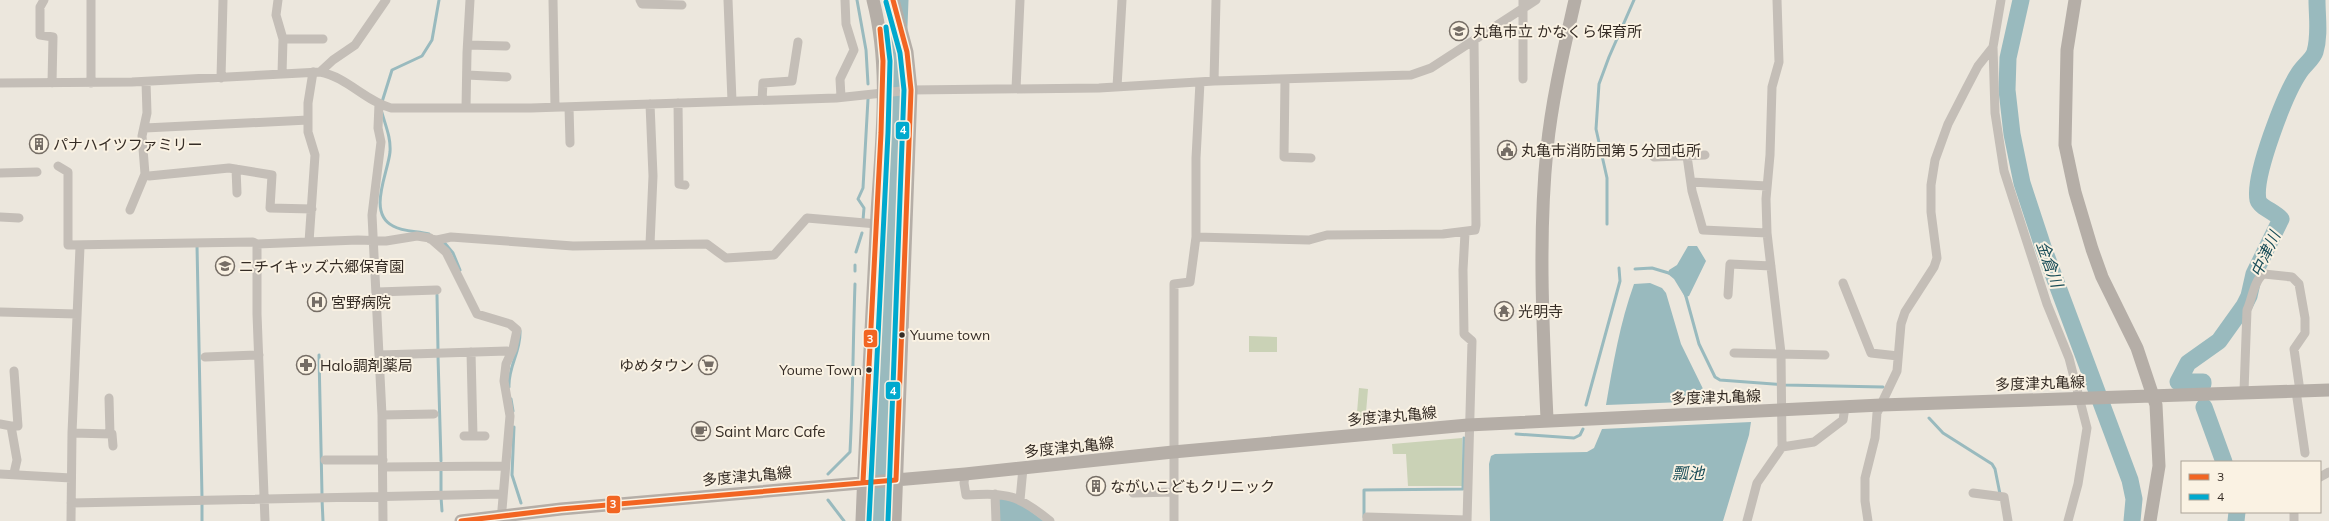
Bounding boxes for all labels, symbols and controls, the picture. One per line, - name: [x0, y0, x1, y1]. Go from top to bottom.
- school or university icon: 丸亀市立 かなくら保育所: [1448, 20, 1470, 42]
- place label: 丸亀市立 かなくら保育所: [1473, 22, 1642, 41]
- line badge: 4: [895, 121, 910, 140]
- text: 4: [900, 123, 907, 137]
- building icon: パナハイツファミリー: [28, 133, 50, 155]
- place label: パナハイツファミリー: [53, 135, 203, 154]
- public building icon: 丸亀市消防団第５分団屯所: [1496, 139, 1518, 161]
- place label: 丸亀市消防団第５分団屯所: [1521, 141, 1701, 160]
- water label: 中津川: [2246, 226, 2285, 280]
- water label: 金倉川: [2032, 238, 2068, 292]
- school or university icon: ニチイキッズ六郷保育園: [214, 255, 236, 277]
- place label: ニチイキッズ六郷保育園: [239, 257, 404, 276]
- hospital icon: 宮野病院: [306, 291, 328, 313]
- place label: 宮野病院: [331, 293, 391, 312]
- temple icon: 光明寺: [1493, 300, 1515, 322]
- place label: 光明寺: [1518, 302, 1563, 321]
- place label: Yuume town: [909, 326, 990, 344]
- line badge: 3: [863, 329, 878, 348]
- marker: Yuume town: [897, 330, 907, 340]
- text: 3: [867, 332, 874, 346]
- pharmacy icon: Halo調剤薬局: [295, 354, 317, 376]
- supermarket icon: ゆめタウン: [697, 354, 719, 376]
- place label: Halo調剤薬局: [320, 356, 413, 375]
- place label: ゆめタウン: [619, 356, 694, 375]
- place label: Youme Town: [778, 361, 862, 379]
- marker: Youme Town: [864, 365, 874, 375]
- street label: 多度津丸亀線: [1995, 372, 2085, 394]
- line badge: 4: [885, 381, 901, 400]
- text: 4: [890, 384, 897, 398]
- street label: 多度津丸亀線: [1671, 386, 1761, 408]
- street label: 多度津丸亀線: [1346, 403, 1438, 429]
- cafe icon: Saint Marc Cafe: [690, 420, 712, 442]
- place label: Saint Marc Cafe: [715, 422, 825, 441]
- street label: 多度津丸亀線: [1023, 433, 1115, 461]
- legend: [2181, 461, 2321, 513]
- street label: 多度津丸亀線: [701, 463, 793, 489]
- water label: 瓢池: [1672, 463, 1706, 483]
- text: 3: [2217, 469, 2224, 484]
- building icon: ながいこどもクリニック: [1085, 475, 1107, 497]
- place label: ながいこどもクリニック: [1110, 477, 1275, 496]
- text: 4: [2217, 489, 2224, 504]
- line badge: 3: [606, 495, 621, 514]
- text: 3: [610, 497, 617, 511]

